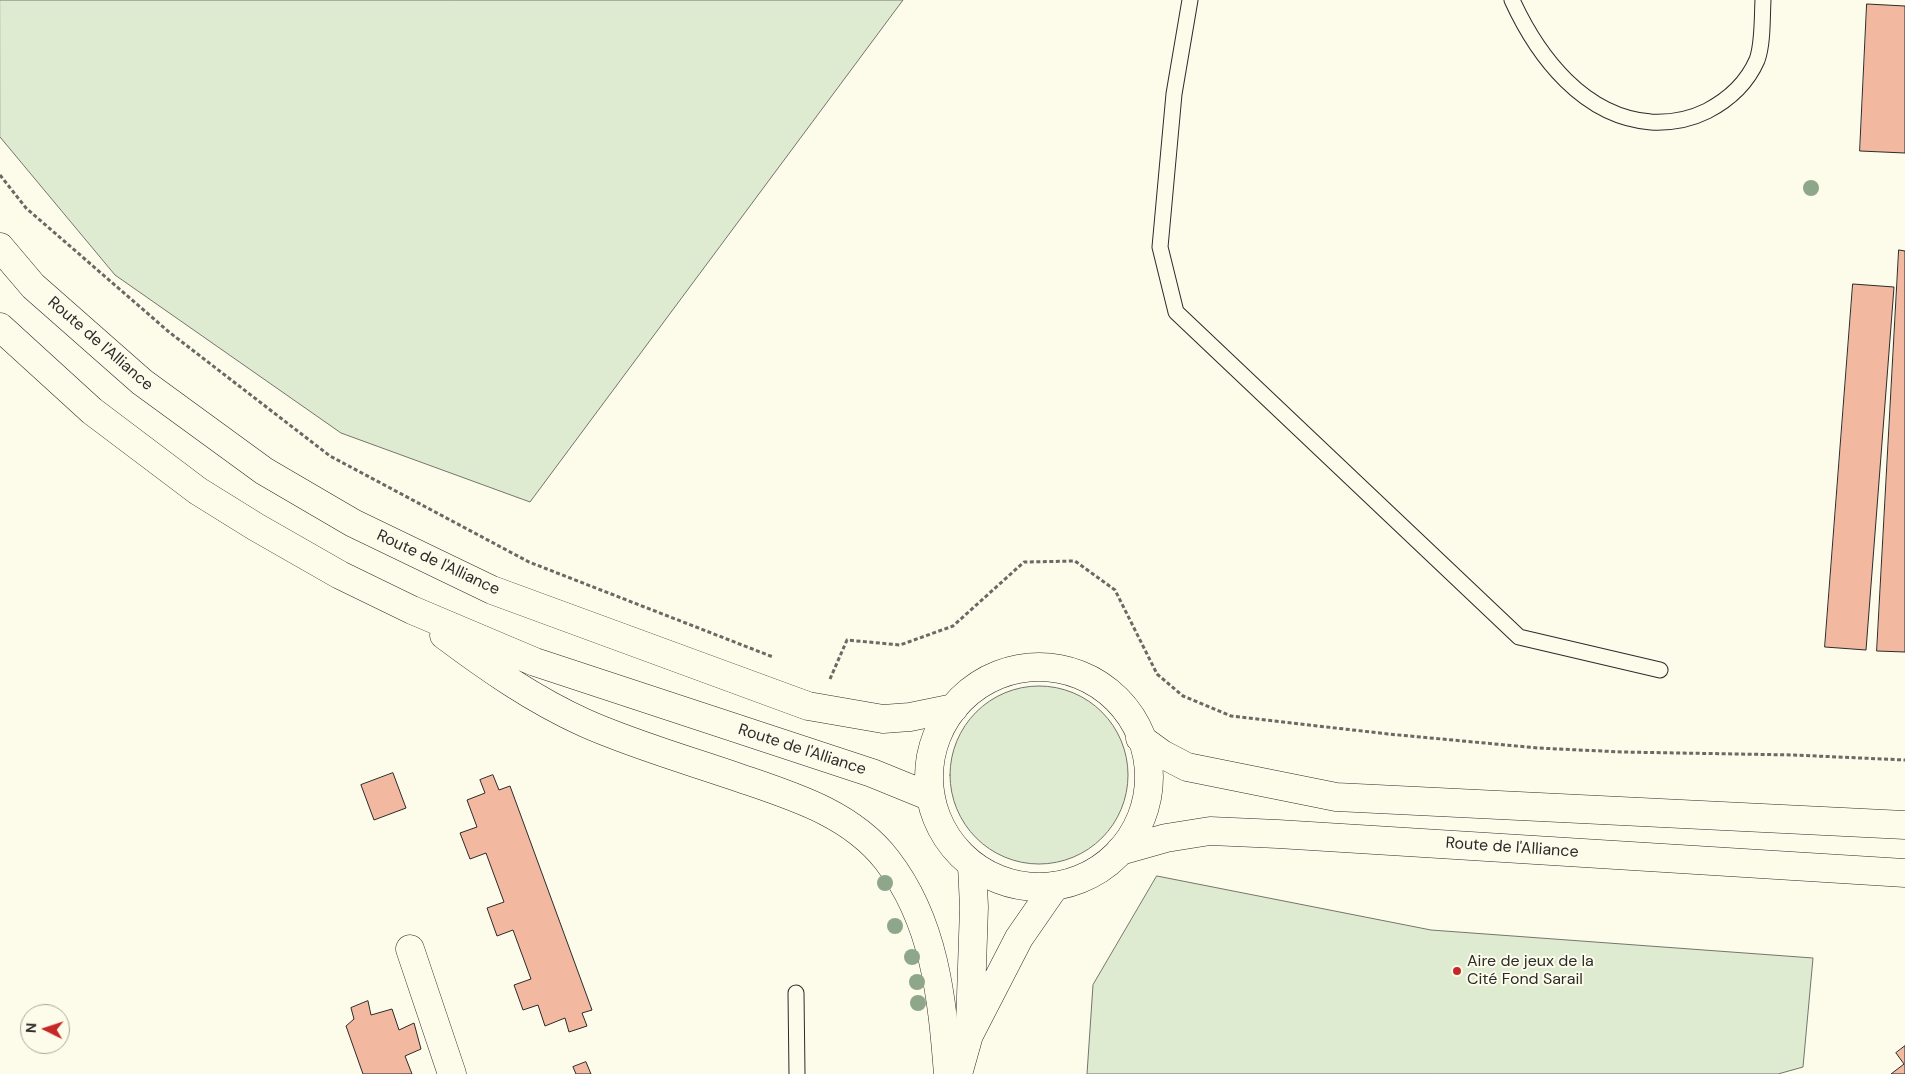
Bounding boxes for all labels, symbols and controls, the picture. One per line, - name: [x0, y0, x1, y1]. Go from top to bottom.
- street label: Route de l'Alliance: [43, 293, 157, 395]
- street label: Route de l'Alliance: [374, 526, 502, 600]
- street label: Route de l'Alliance: [736, 720, 868, 780]
- street label: Route de l'Alliance: [1445, 834, 1579, 862]
- place label: Aire de jeux de la Cité Fond Sarail: [1467, 952, 1594, 990]
- marker: Aire de jeux de la Cité Fond Sarail: [1451, 965, 1463, 977]
- north arrow: [20, 1004, 70, 1054]
- text: N: [22, 1022, 40, 1034]

